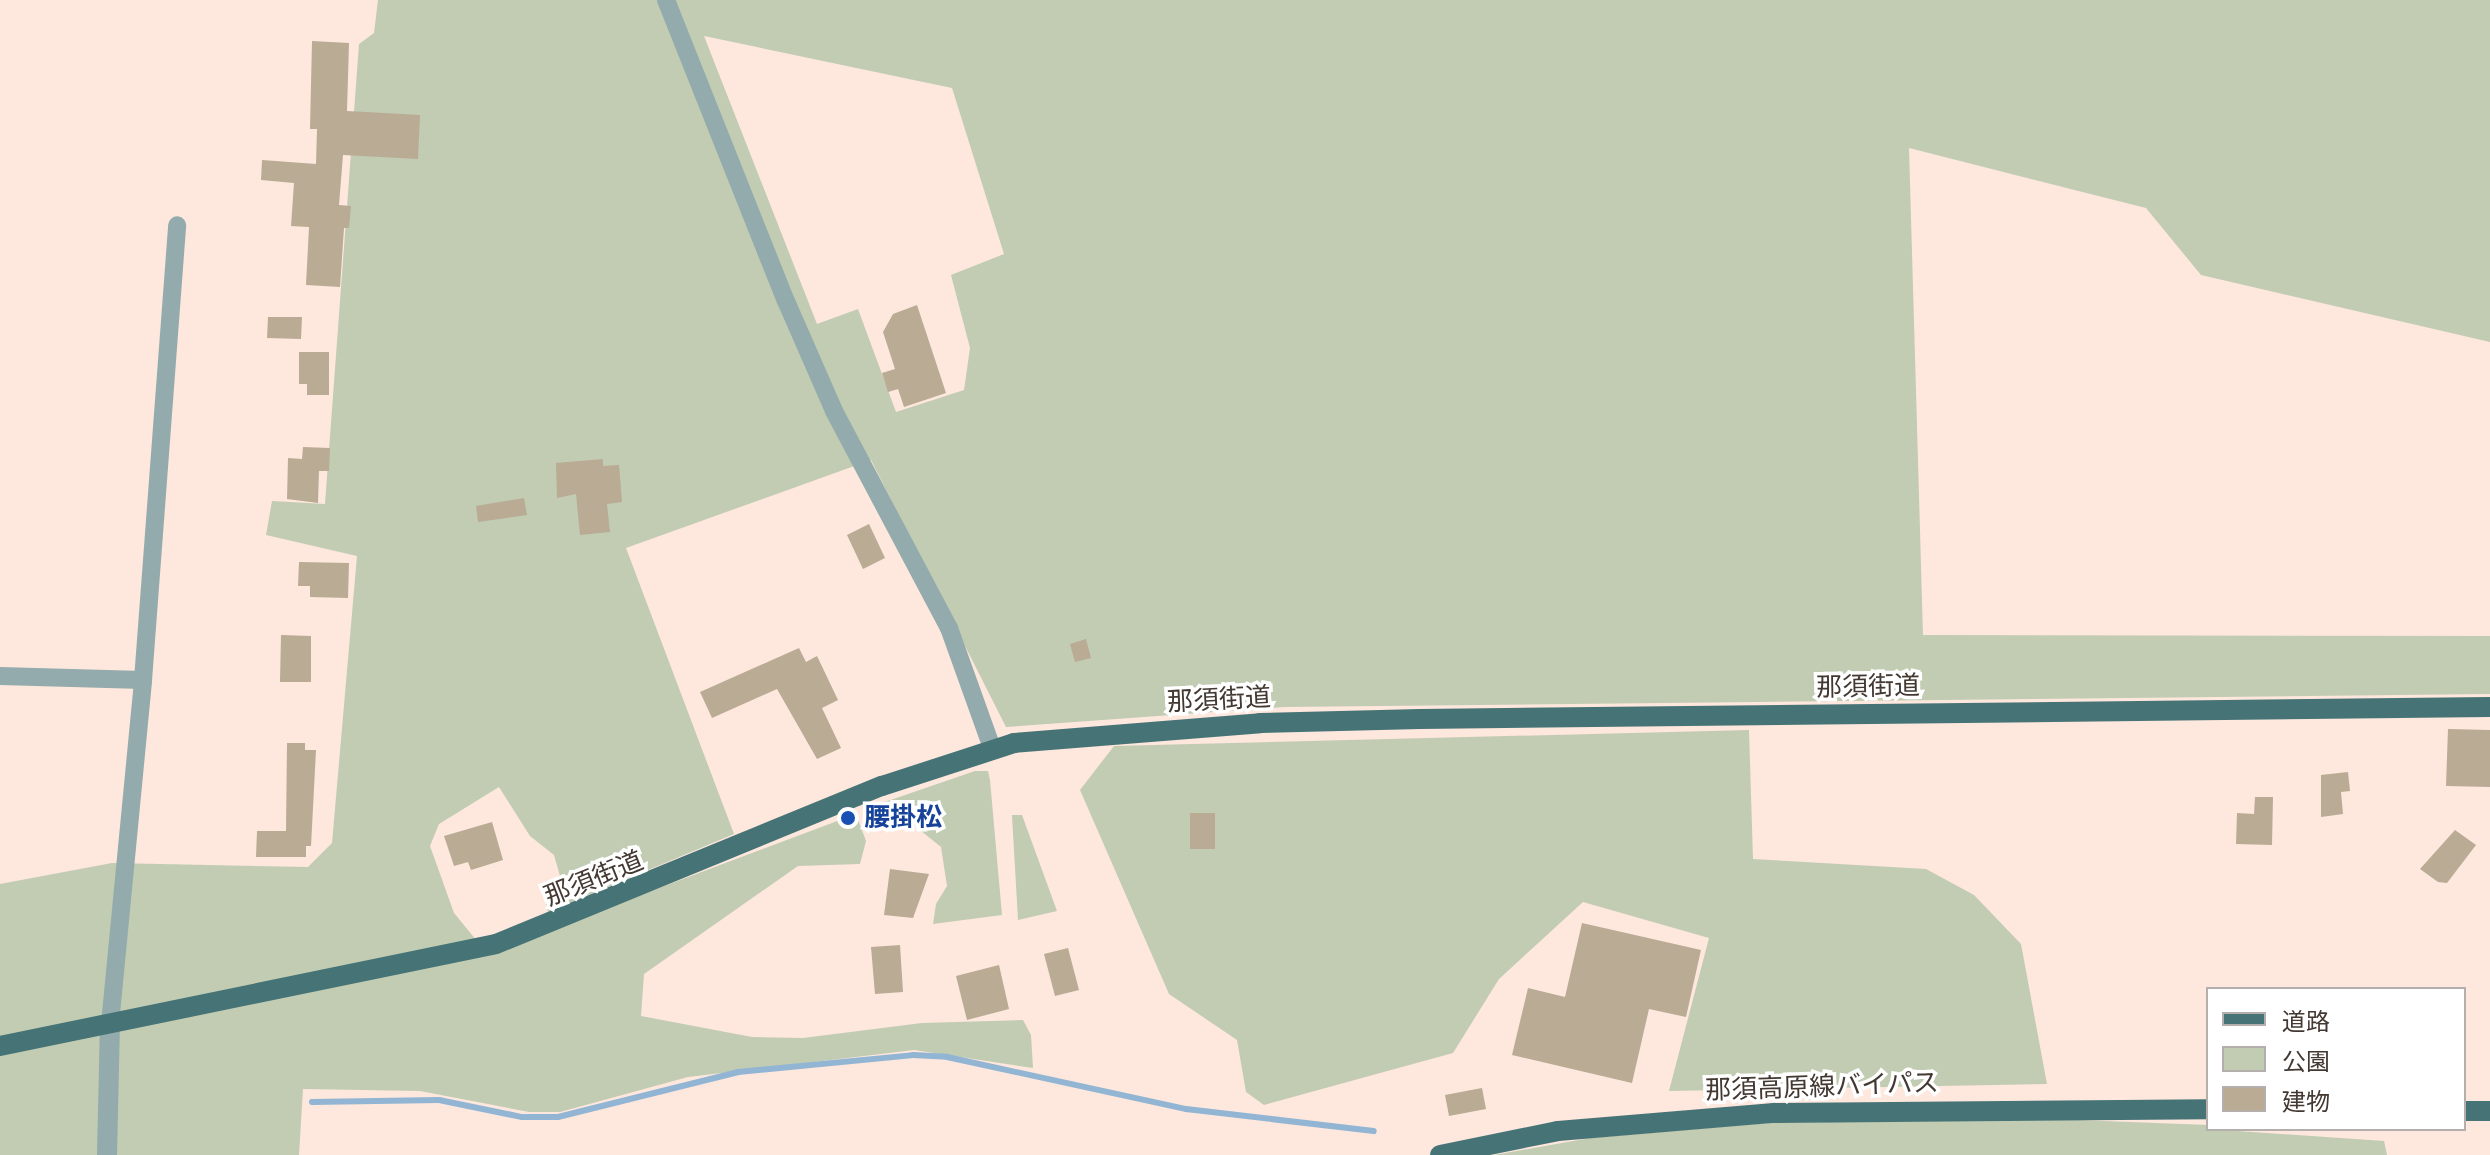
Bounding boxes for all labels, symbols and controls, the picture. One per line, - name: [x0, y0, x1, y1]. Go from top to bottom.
- street label: 那須街道: [1816, 670, 1920, 704]
- street label: 那須街道: [1166, 682, 1272, 718]
- place label: 腰掛松: [864, 802, 942, 834]
- marker: 腰掛松: [839, 809, 857, 827]
- street label: 那須街道: [540, 845, 648, 913]
- legend: [2206, 987, 2466, 1131]
- text: 道路: [2282, 1008, 2330, 1036]
- text: 公園: [2282, 1048, 2330, 1076]
- street label: 那須高原線バイパス: [1705, 1067, 1939, 1107]
- text: 建物: [2282, 1088, 2330, 1116]

